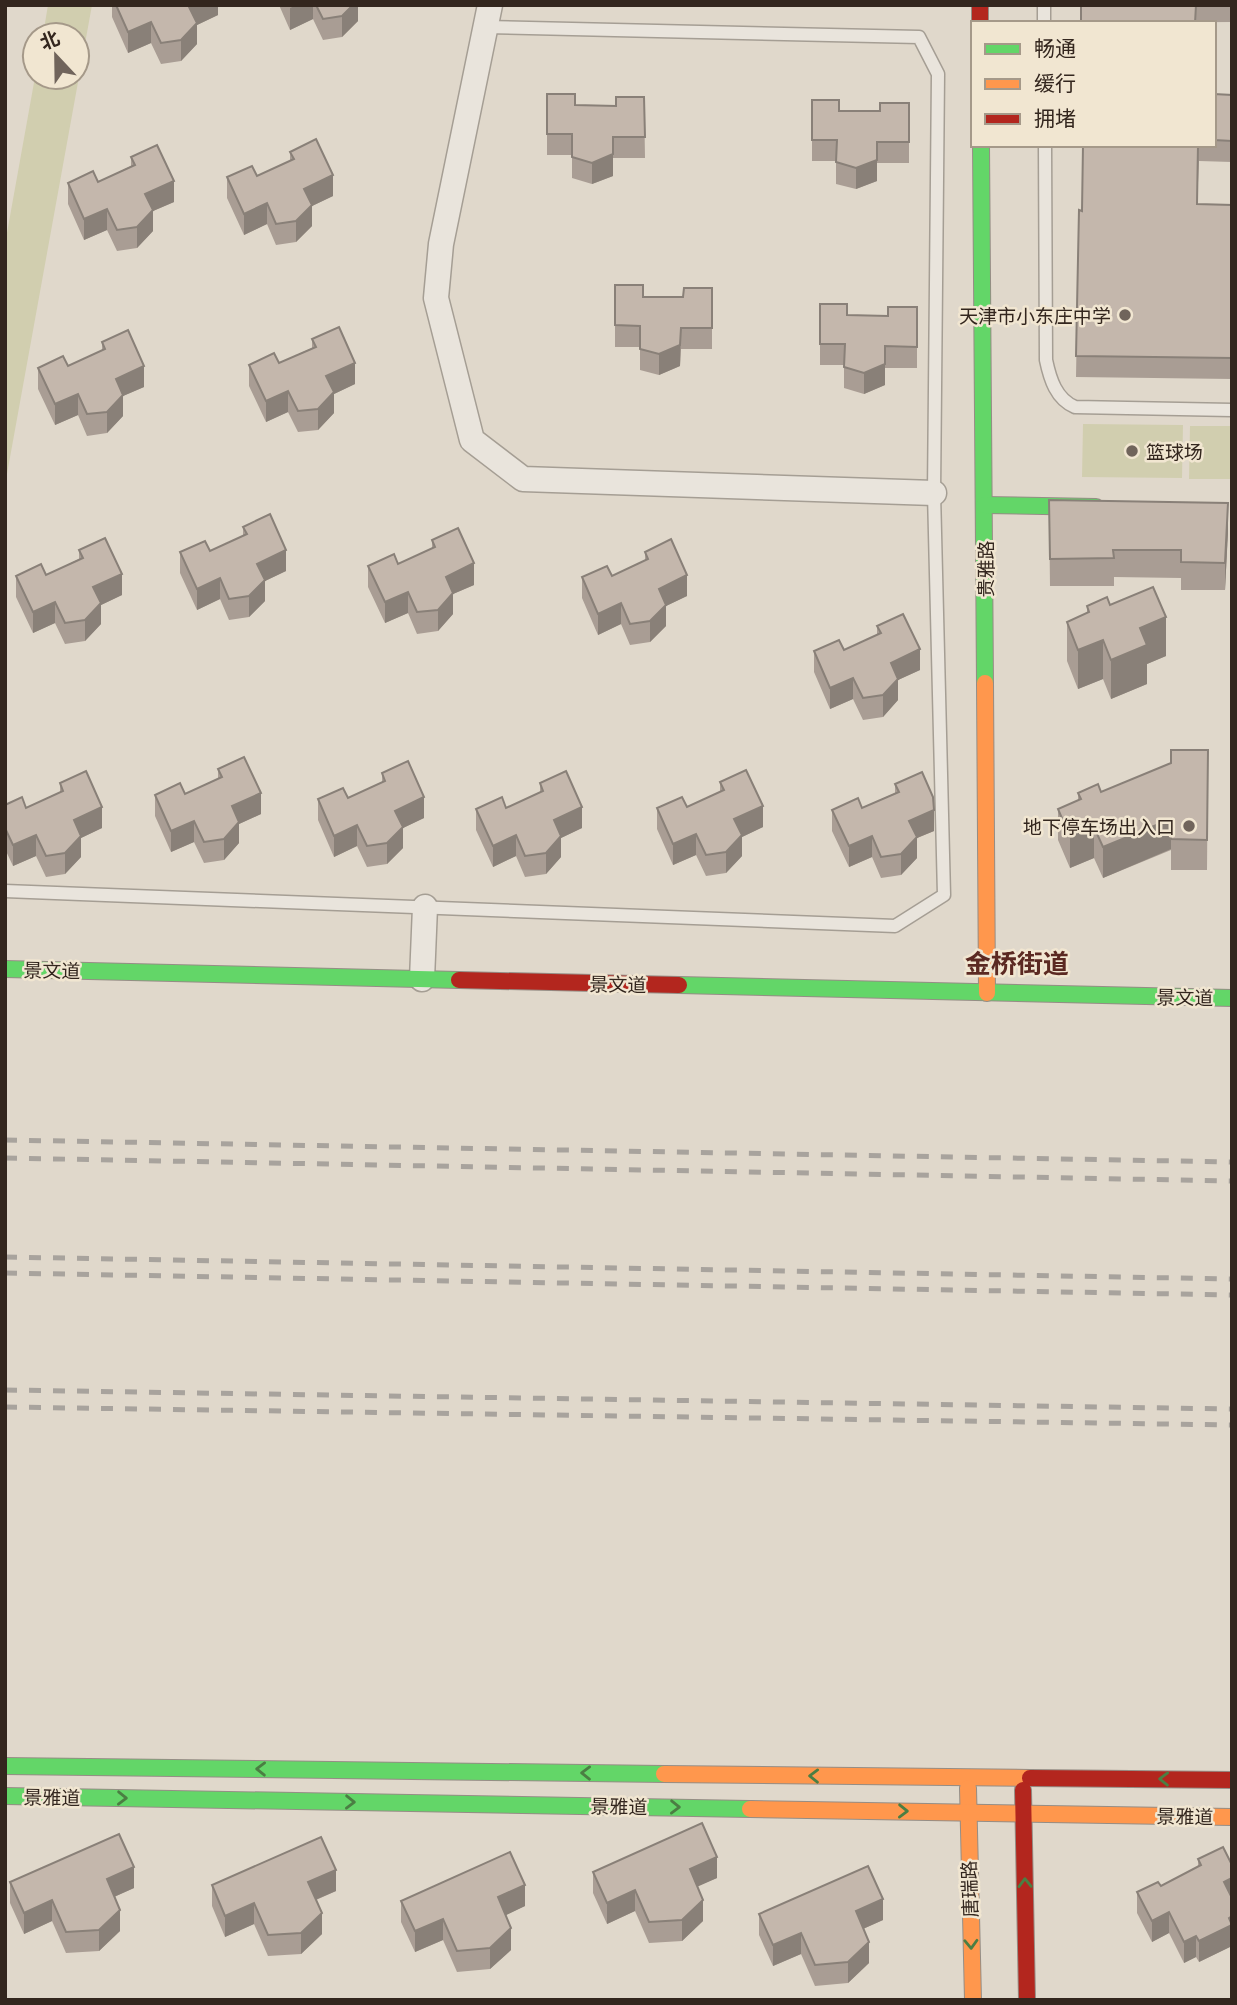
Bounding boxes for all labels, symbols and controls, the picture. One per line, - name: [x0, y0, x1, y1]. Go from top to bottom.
- north arrow: [21, 21, 91, 91]
- legend: [971, 21, 1216, 147]
- text: 北: [36, 25, 63, 55]
- text: 畅通: [1034, 34, 1076, 62]
- text: 缓行: [1034, 69, 1076, 97]
- text: 拥堵: [1034, 104, 1076, 132]
- place label: 天津市小东庄中学: [959, 303, 1111, 328]
- marker: 天津市小东庄中学: [1117, 307, 1133, 323]
- place label: 篮球场: [1146, 439, 1203, 464]
- marker: 篮球场: [1124, 443, 1140, 459]
- street label: 贵雅路: [973, 540, 998, 598]
- place label: 地下停车场出入口: [1023, 814, 1175, 839]
- marker: 地下停车场出入口: [1181, 818, 1197, 834]
- district label: 金桥街道: [965, 946, 1069, 980]
- street label: 景文道: [23, 957, 81, 983]
- street label: 景文道: [589, 971, 647, 997]
- street label: 景文道: [1156, 984, 1214, 1010]
- one-way arrow: [255, 1761, 265, 1777]
- one-way arrow: [580, 1765, 591, 1781]
- one-way arrow: [808, 1768, 819, 1783]
- one-way arrow: [1158, 1772, 1169, 1787]
- street label: 景雅道: [23, 1784, 81, 1810]
- one-way arrow: [118, 1790, 128, 1806]
- street label: 景雅道: [590, 1793, 648, 1819]
- one-way arrow: [345, 1794, 356, 1809]
- one-way arrow: [671, 1799, 681, 1815]
- one-way arrow: [898, 1803, 909, 1818]
- street label: 景雅道: [1156, 1803, 1214, 1829]
- street label: 唐瑞路: [956, 1860, 982, 1918]
- one-way arrow: [1017, 1877, 1032, 1888]
- one-way arrow: [963, 1939, 979, 1949]

